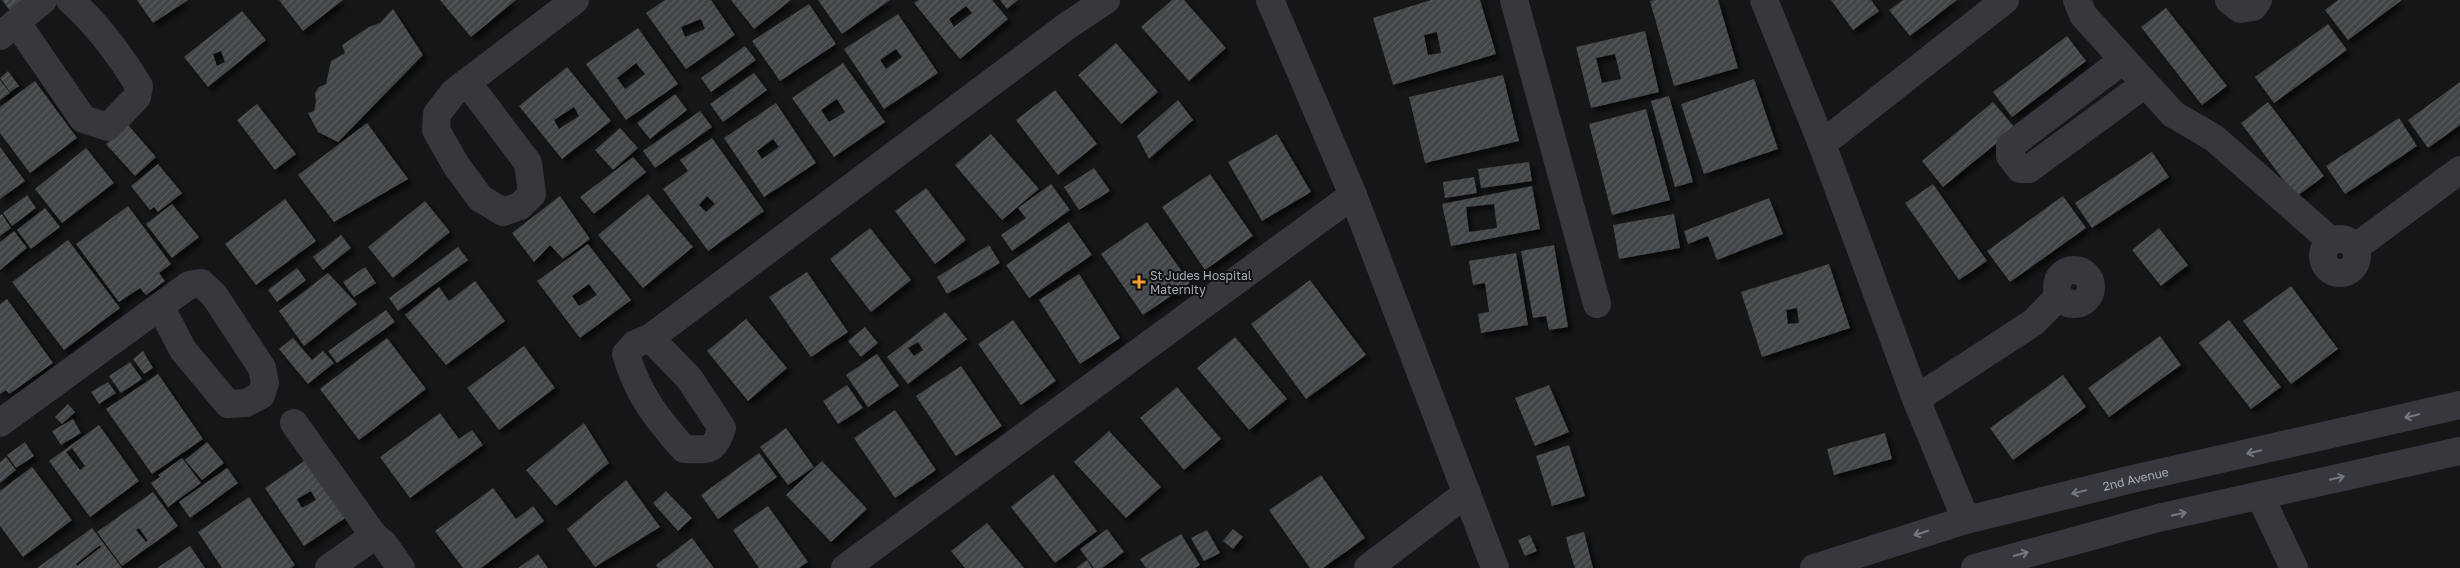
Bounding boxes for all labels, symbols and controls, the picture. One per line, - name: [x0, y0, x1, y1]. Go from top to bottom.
- place label: St Judes Hospital Maternity: [1150, 268, 1252, 297]
- marker: St Judes Hospital Maternity: [1132, 275, 1146, 289]
- one-way arrow: [2405, 412, 2421, 421]
- one-way arrow: [2246, 448, 2262, 457]
- street label: 2nd Avenue: [2101, 464, 2170, 493]
- one-way arrow: [2329, 473, 2345, 482]
- one-way arrow: [2071, 488, 2087, 497]
- one-way arrow: [2170, 509, 2186, 518]
- one-way arrow: [1914, 529, 1930, 538]
- one-way arrow: [2013, 548, 2029, 558]

